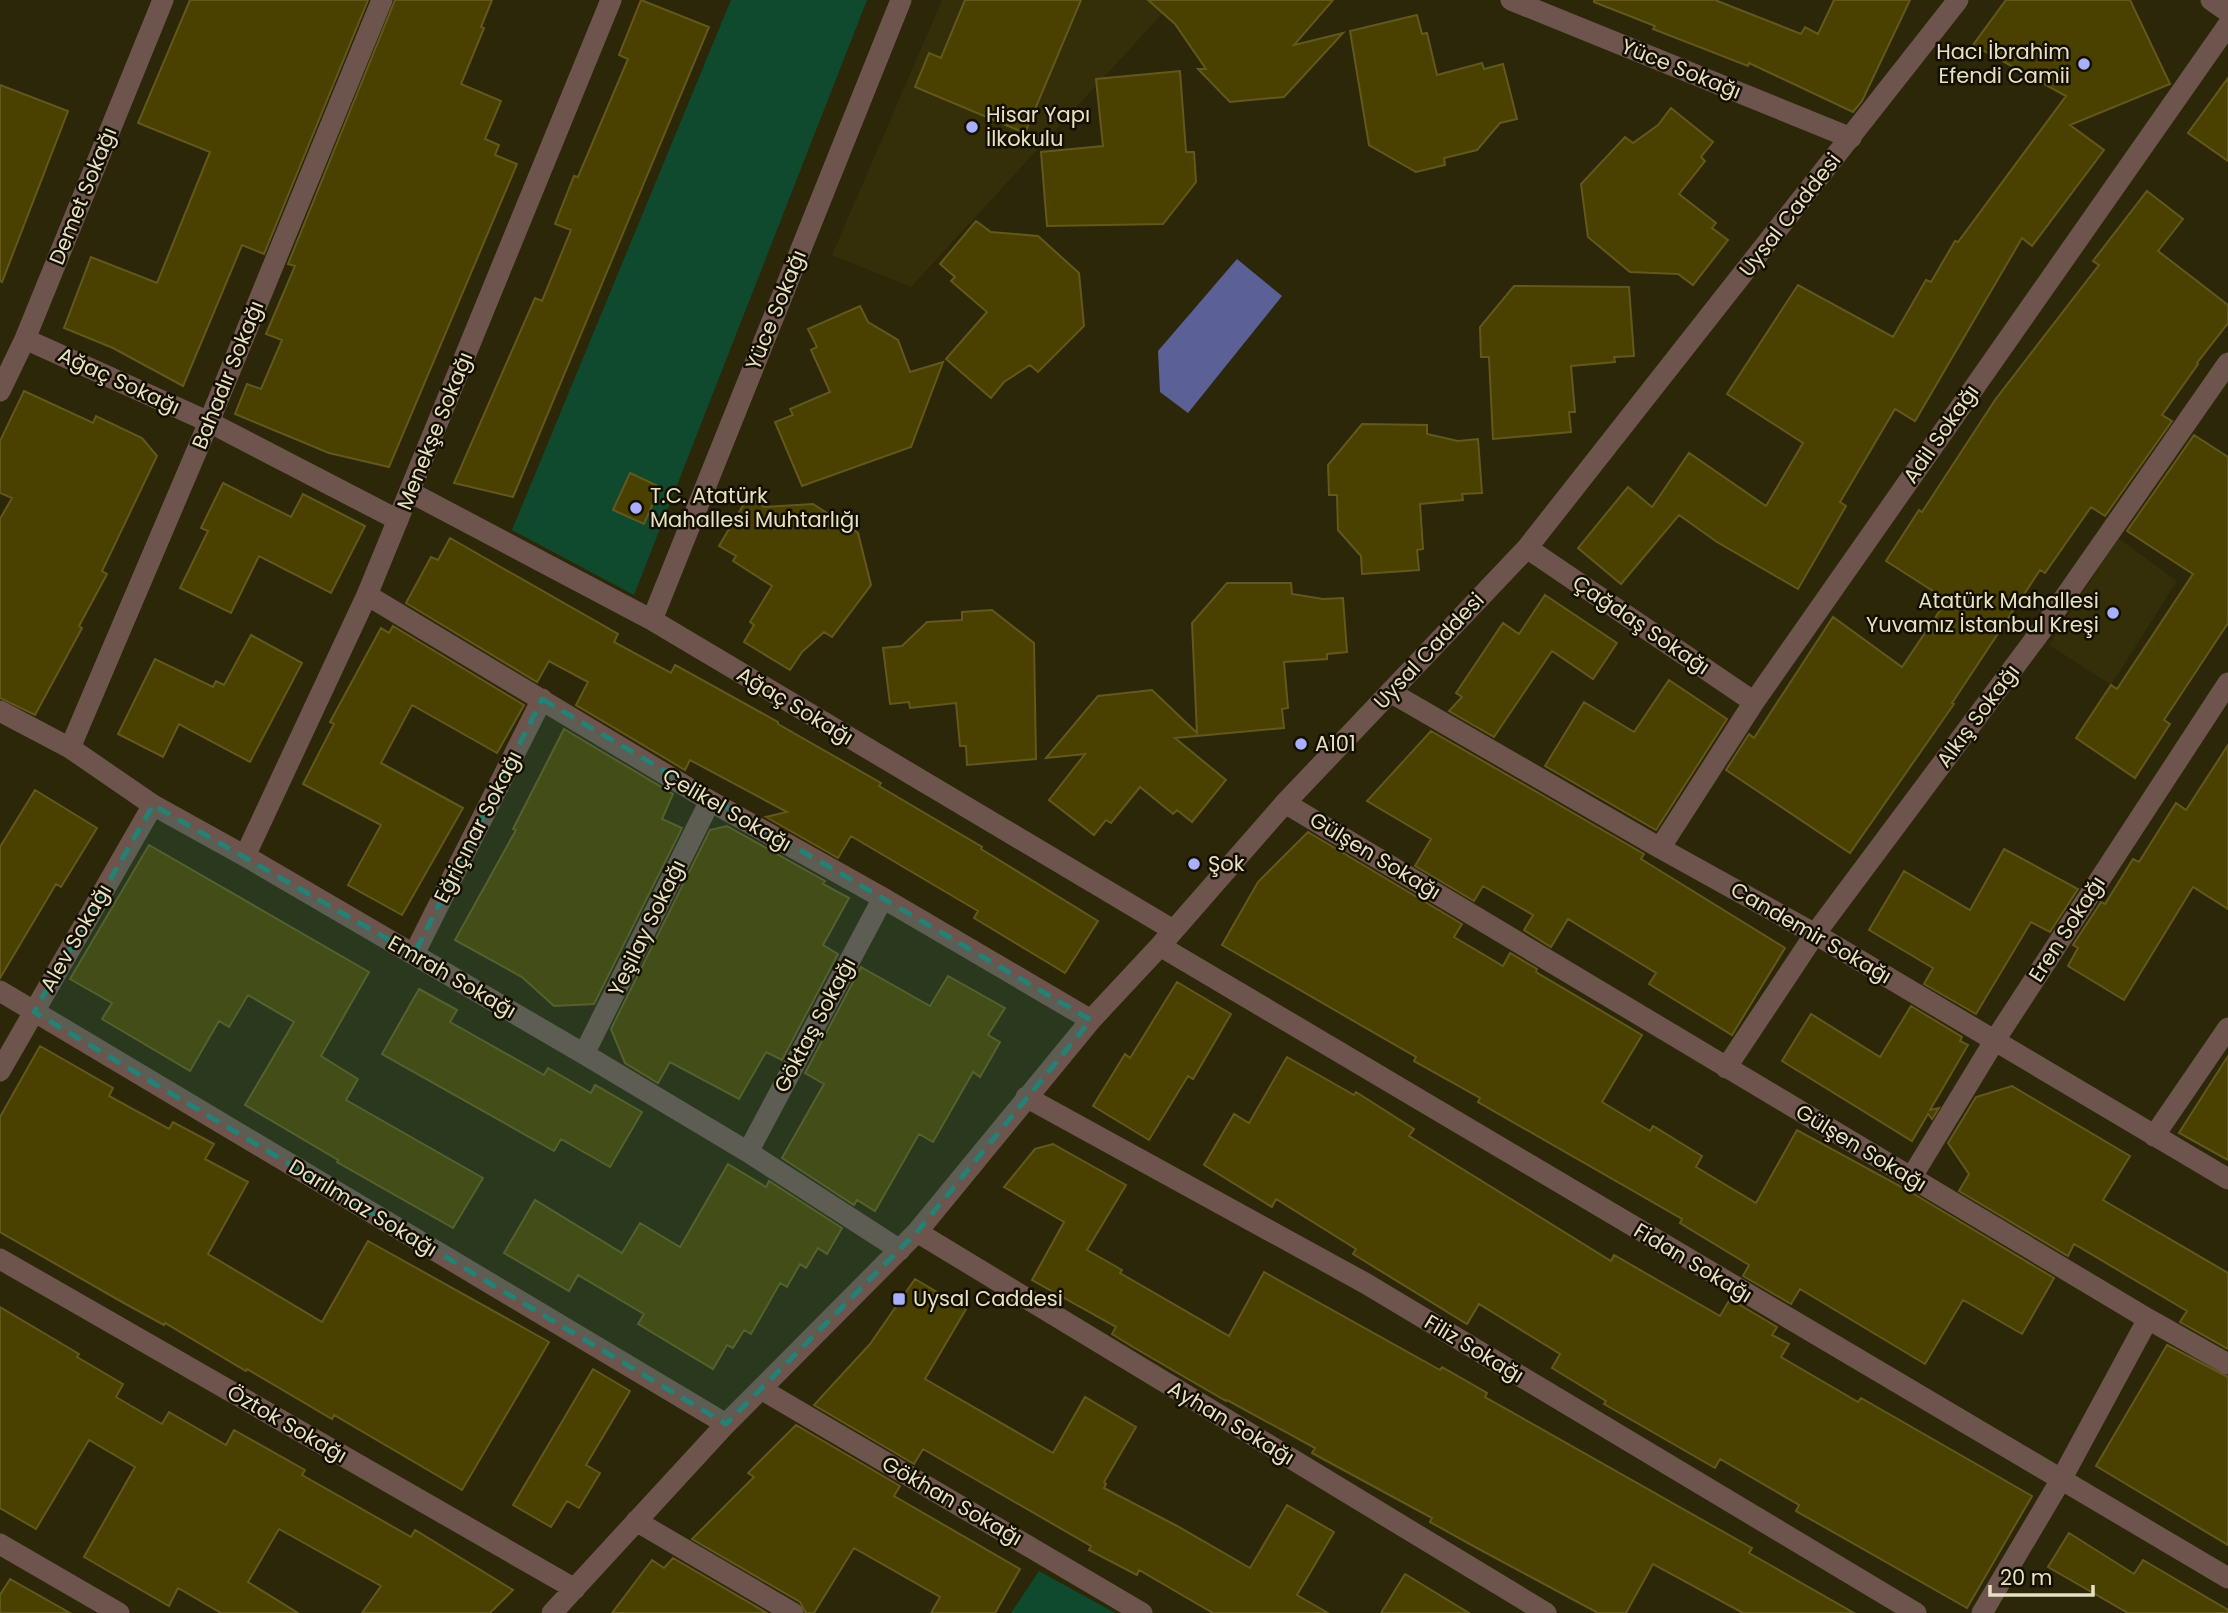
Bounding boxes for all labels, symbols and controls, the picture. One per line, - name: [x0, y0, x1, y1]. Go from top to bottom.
- street label: Yüce Sokağı: [1617, 31, 1746, 106]
- place label: Hacı İbrahim Efendi Camii: [1936, 37, 2070, 90]
- marker: Hacı İbrahim Efendi Camii: [2076, 56, 2092, 72]
- place label: Hisar Yapı İlkokulu: [986, 100, 1090, 153]
- marker: Hisar Yapı İlkokulu: [964, 119, 980, 135]
- street label: Demet Sokağı: [42, 123, 123, 269]
- street label: Uysal Caddesi: [1732, 147, 1847, 283]
- street label: Yüce Sokağı: [738, 245, 813, 374]
- street label: Bahadır Sokağı: [185, 296, 271, 453]
- street label: Ağaç Sokağı: [54, 340, 185, 421]
- street label: Menekşe Sokağı: [390, 347, 479, 514]
- street label: Adil Sokağı: [1896, 379, 1985, 489]
- place label: T.C. Atatürk Mahallesi Muhtarlığı: [650, 481, 859, 534]
- marker: T.C. Atatürk Mahallesi Muhtarlığı: [628, 500, 644, 516]
- street label: Çağdaş Sokağı: [1567, 568, 1716, 681]
- street label: Uysal Caddesi: [1367, 586, 1490, 715]
- place label: Atatürk Mahallesi Yuvamız İstanbul Kreşi: [1866, 586, 2099, 639]
- marker: Atatürk Mahallesi Yuvamız İstanbul Kreşi: [2105, 605, 2121, 621]
- street label: Alkış Sokağı: [1929, 658, 2026, 773]
- street label: Ağaç Sokağı: [732, 659, 859, 752]
- place label: A101: [1315, 729, 1356, 758]
- marker: A101: [1293, 736, 1309, 752]
- street label: Eğriçınar Sokağı: [427, 746, 528, 908]
- street label: Çelikel Sokağı: [658, 761, 797, 858]
- street label: Gülşen Sokağı: [1304, 805, 1446, 906]
- place label: Şok: [1208, 849, 1245, 878]
- street label: Yeşilay Sokağı: [601, 855, 692, 1001]
- marker: Şok: [1186, 856, 1202, 872]
- street label: Eren Sokağı: [2022, 870, 2112, 987]
- street label: Candemir Sokağı: [1725, 875, 1897, 990]
- street label: Alev Sokağı: [33, 879, 118, 997]
- street label: Emrah Sokağı: [383, 928, 522, 1025]
- street label: Göktaş Sokağı: [767, 952, 862, 1097]
- street label: Gülşen Sokağı: [1790, 1097, 1932, 1198]
- street label: Darılmaz Sokağı: [284, 1152, 443, 1263]
- street label: Fidan Sokağı: [1629, 1216, 1758, 1309]
- place label: Uysal Caddesi: [913, 1284, 1063, 1313]
- marker: Uysal Caddesi: [891, 1291, 907, 1307]
- street label: Filiz Sokağı: [1419, 1307, 1529, 1390]
- street label: Ayhan Sokağı: [1163, 1373, 1300, 1472]
- street label: Öztok Sokağı: [222, 1378, 352, 1470]
- street label: Gökhan Sokağı: [877, 1449, 1028, 1552]
- scale bar: [1990, 1554, 2093, 1598]
- text: 20 m: [2000, 1563, 2053, 1592]

